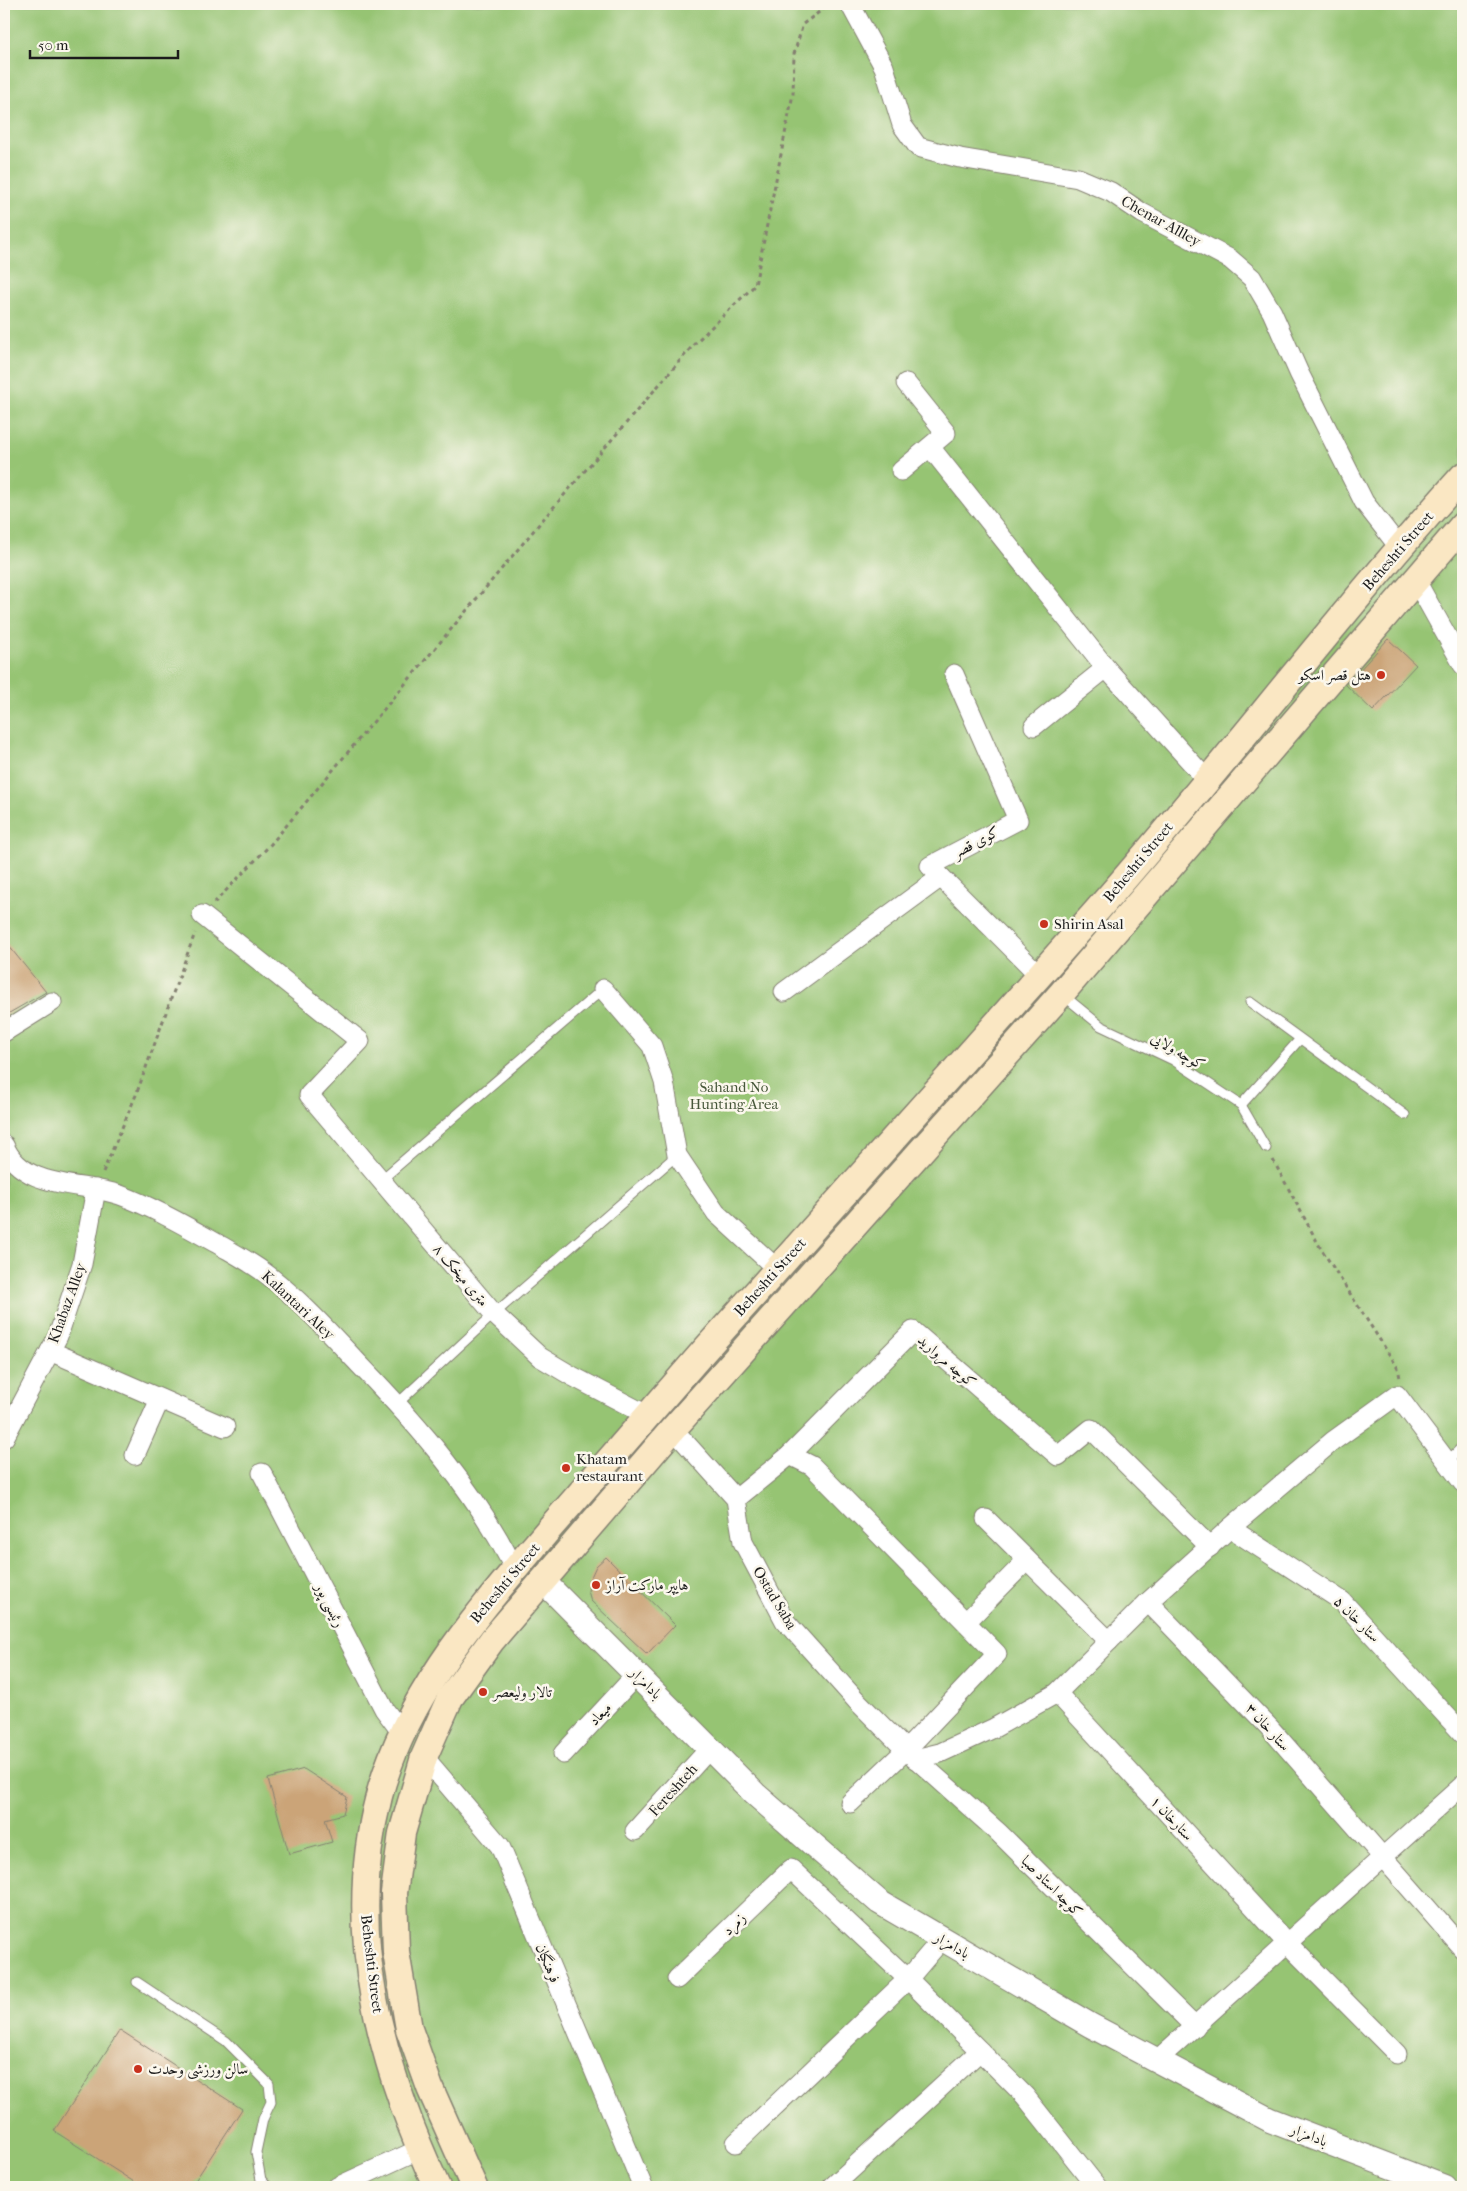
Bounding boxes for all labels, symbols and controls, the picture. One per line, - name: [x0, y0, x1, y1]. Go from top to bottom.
- scale bar: [30, 28, 178, 60]
- text: 50 m: [38, 36, 69, 54]
- street label: Chenar Allley: [1118, 192, 1205, 251]
- street label: Beheshti Street: [1359, 507, 1438, 594]
- place label: هتل قصر اسکو: [1296, 666, 1371, 686]
- marker: هتل قصر اسکو: [1375, 669, 1387, 681]
- street label: Beheshti Street: [1099, 818, 1177, 906]
- street label: کوی قصر: [948, 822, 1003, 864]
- place label: Shirin Asal: [1054, 915, 1124, 933]
- marker: Shirin Asal: [1038, 918, 1050, 930]
- street label: کوچه ولایی: [1147, 1028, 1208, 1075]
- park label: Sahand No Hunting Area: [690, 1078, 780, 1113]
- street label: Beheshti Street: [730, 1234, 810, 1320]
- street label: ۸ متری میخک: [430, 1240, 492, 1310]
- street label: Khabaz Alley: [44, 1260, 90, 1346]
- street label: Kalantari Aley: [258, 1267, 339, 1344]
- street label: کوچه مروارید: [913, 1331, 980, 1393]
- place label: Khatam restaurant: [576, 1450, 644, 1485]
- marker: Khatam restaurant: [560, 1462, 572, 1474]
- street label: Beheshti Street: [466, 1539, 544, 1627]
- street label: Ostad Saba: [749, 1563, 801, 1634]
- place label: هایپر مارکت آراز: [604, 1576, 688, 1595]
- street label: رئیسی پور: [309, 1578, 349, 1631]
- marker: هایپر مارکت آراز: [590, 1579, 602, 1591]
- street label: ستار خان ۵: [1330, 1592, 1384, 1646]
- street label: بادامزار: [623, 1662, 666, 1704]
- place label: تالار ولیعصر: [491, 1683, 552, 1702]
- marker: تالار ولیعصر: [477, 1686, 489, 1698]
- street label: میعاد: [585, 1699, 615, 1729]
- street label: ستار خان ۳: [1242, 1699, 1294, 1755]
- street label: Fereshteh: [645, 1760, 701, 1820]
- street label: ستارخان ۱: [1147, 1792, 1197, 1844]
- street label: کوچه استاد صبا: [1016, 1852, 1086, 1922]
- street label: زمرد: [719, 1909, 751, 1941]
- street label: Beheshti Street: [357, 1914, 387, 2015]
- street label: بادامزار: [928, 1927, 973, 1964]
- street label: فرهنگیان: [531, 1941, 564, 1986]
- place label: سالن ورزشی وحدت: [148, 2060, 248, 2080]
- marker: سالن ورزشی وحدت: [132, 2063, 144, 2075]
- street label: بادامزار: [1286, 2119, 1330, 2152]

